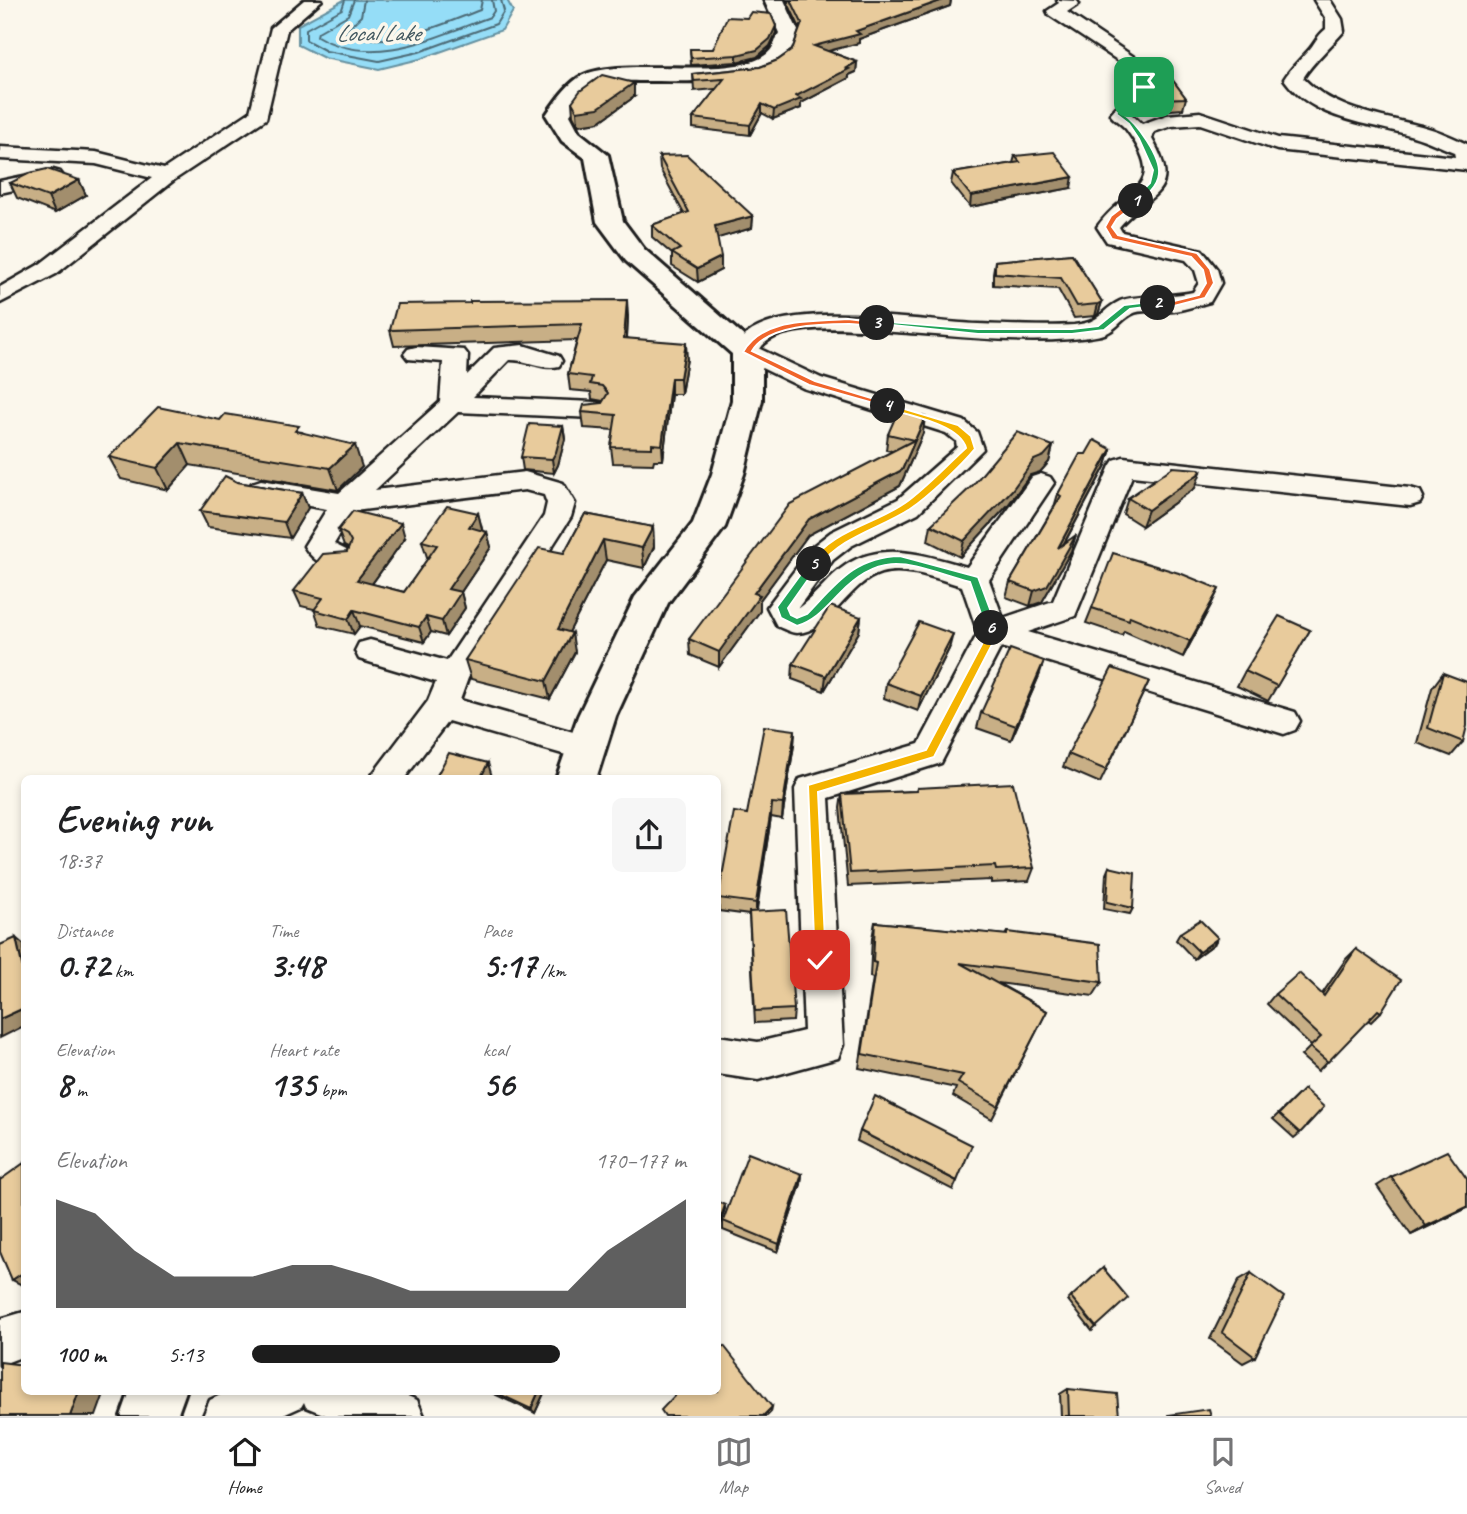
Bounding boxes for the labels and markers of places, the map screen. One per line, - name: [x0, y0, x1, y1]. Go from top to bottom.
- pin: [1114, 57, 1174, 117]
- pin: 1: [1118, 184, 1154, 218]
- pin: 2: [1140, 286, 1176, 320]
- pin: 3: [860, 306, 894, 340]
- pin: 4: [870, 388, 906, 424]
- pin: 5: [796, 546, 832, 582]
- pin: 6: [974, 610, 1009, 646]
- pin: [790, 930, 850, 990]

